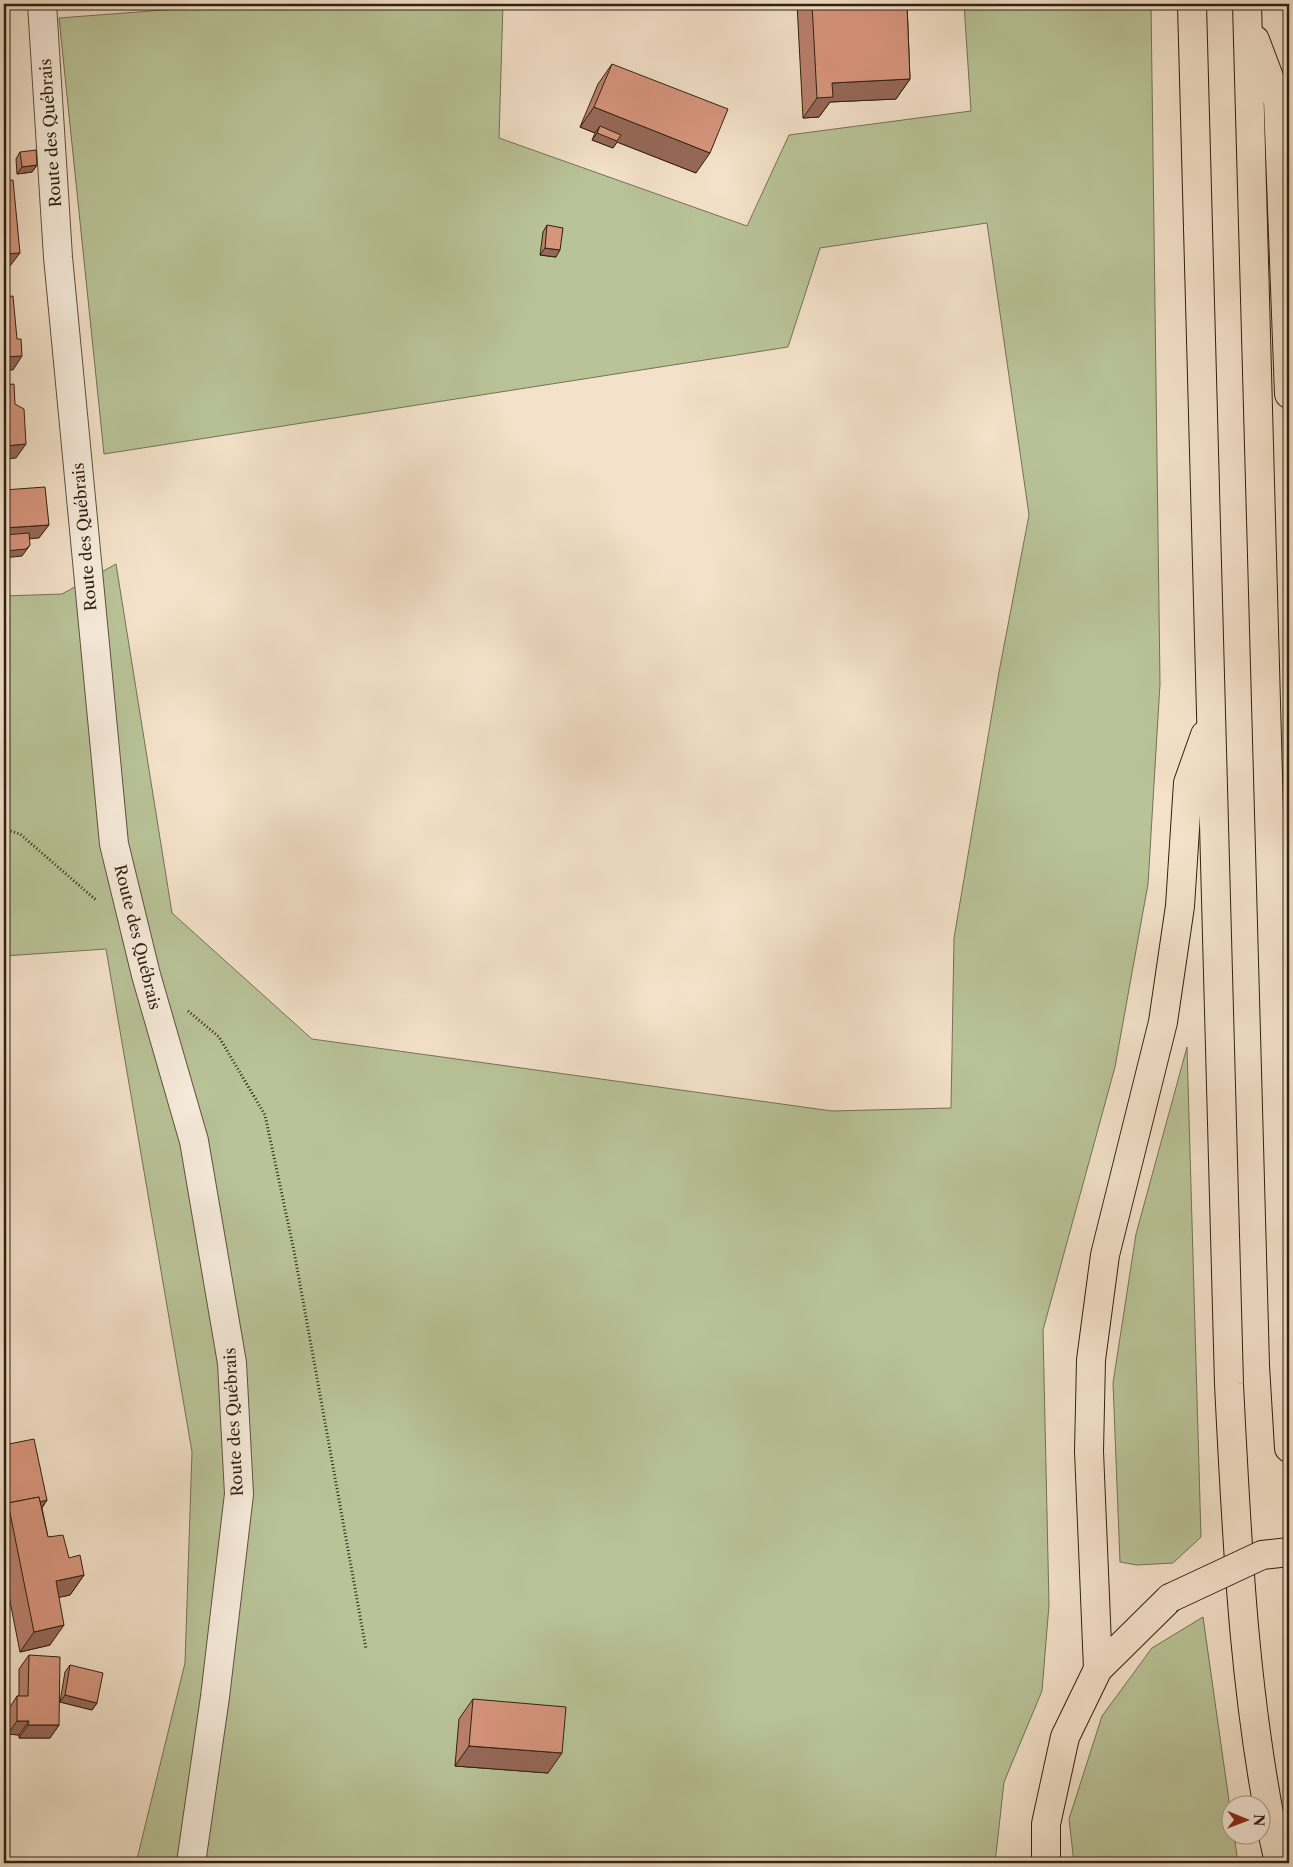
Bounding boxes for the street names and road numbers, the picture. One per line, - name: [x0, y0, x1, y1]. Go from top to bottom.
- street label: Route des Québrais: [35, 58, 65, 208]
- street label: Route des Québrais: [68, 462, 100, 612]
- street label: Route des Québrais: [110, 862, 166, 1012]
- street label: Route des Québrais: [219, 1347, 247, 1497]

